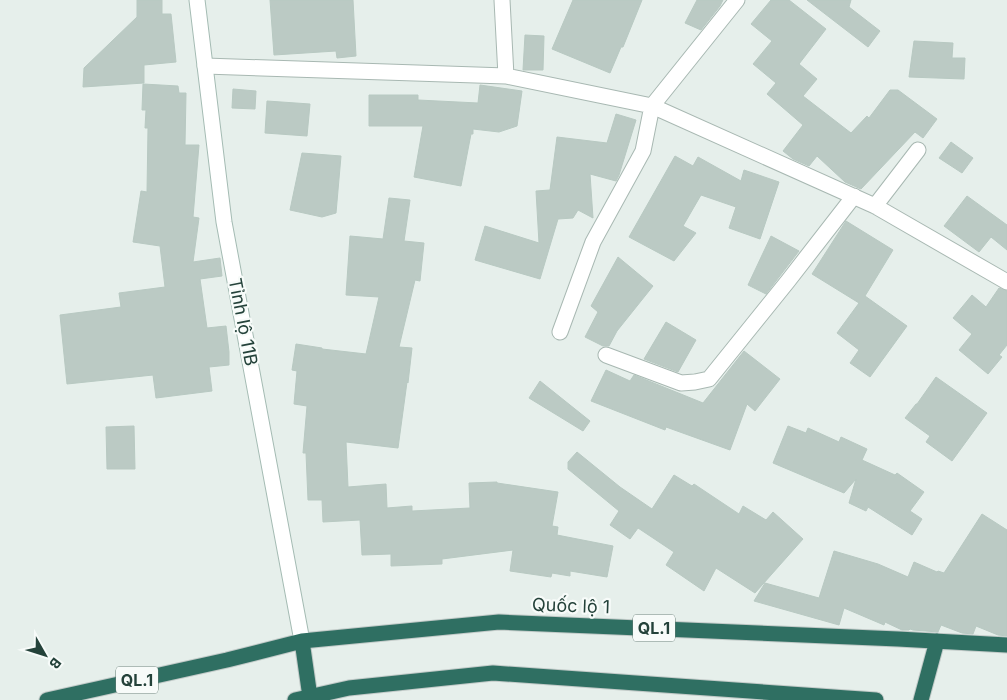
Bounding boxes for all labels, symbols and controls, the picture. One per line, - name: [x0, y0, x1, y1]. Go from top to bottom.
- street label: Tỉnh lộ 11B: [225, 276, 262, 368]
- street label: Quốc lộ 1: [532, 594, 610, 617]
- road number: QL.1: [633, 614, 675, 641]
- north arrow: [20, 630, 70, 680]
- text: B: [46, 655, 65, 672]
- road number: QL.1: [116, 666, 158, 694]

